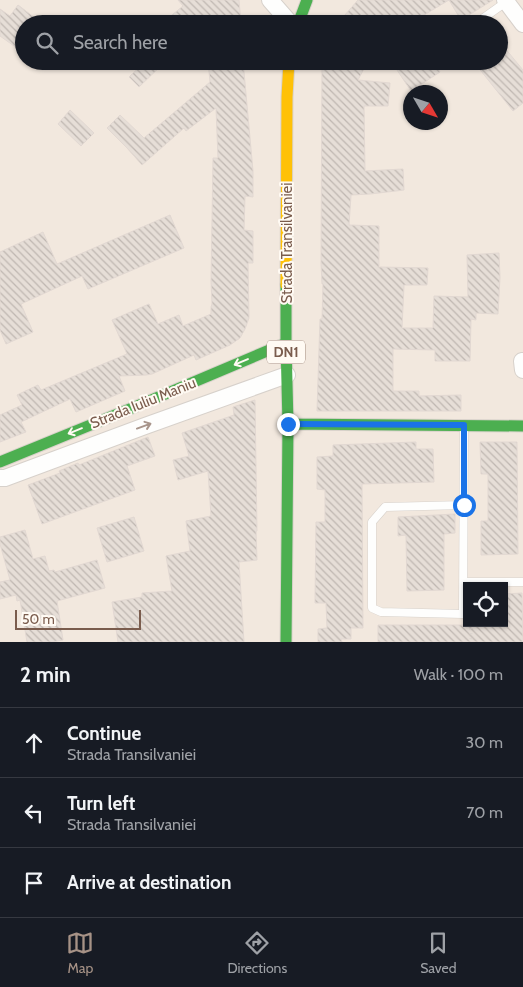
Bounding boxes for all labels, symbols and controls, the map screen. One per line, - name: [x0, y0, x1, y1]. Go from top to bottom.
- search box: [15, 15, 508, 70]
- icon: search: [33, 29, 61, 57]
- text: Search here: [73, 31, 167, 54]
- north arrow: [403, 85, 448, 130]
- street label: Strada Transilvaniei: [278, 183, 296, 303]
- road number: DN1: [267, 341, 305, 364]
- one-way arrow: [234, 358, 249, 367]
- street label: Strada Iuliu Maniu: [87, 374, 199, 432]
- route end: [277, 413, 300, 436]
- one-way arrow: [136, 421, 151, 430]
- one-way arrow: [68, 426, 83, 436]
- route start: [453, 494, 476, 517]
- map controls: [463, 582, 508, 627]
- button: locate: [463, 582, 508, 627]
- scale bar: [15, 607, 141, 630]
- text: 50 m: [22, 610, 55, 628]
- text: 2 min: [20, 662, 71, 687]
- text: Walk · 100 m: [414, 665, 503, 684]
- text: Continue: [67, 722, 141, 745]
- icon: ahead: [20, 729, 48, 757]
- text: 30 m: [466, 733, 503, 752]
- text: Strada Transilvaniei: [67, 745, 196, 764]
- text: Turn left: [67, 792, 135, 815]
- icon: left: [20, 799, 48, 827]
- text: 70 m: [466, 803, 503, 822]
- text: Strada Transilvaniei: [67, 815, 196, 834]
- icon: arrive: [20, 869, 48, 897]
- text: Arrive at destination: [67, 871, 231, 894]
- tab: Map: [66, 929, 94, 977]
- tab: Directions: [227, 929, 287, 977]
- tab: Saved: [420, 929, 457, 977]

